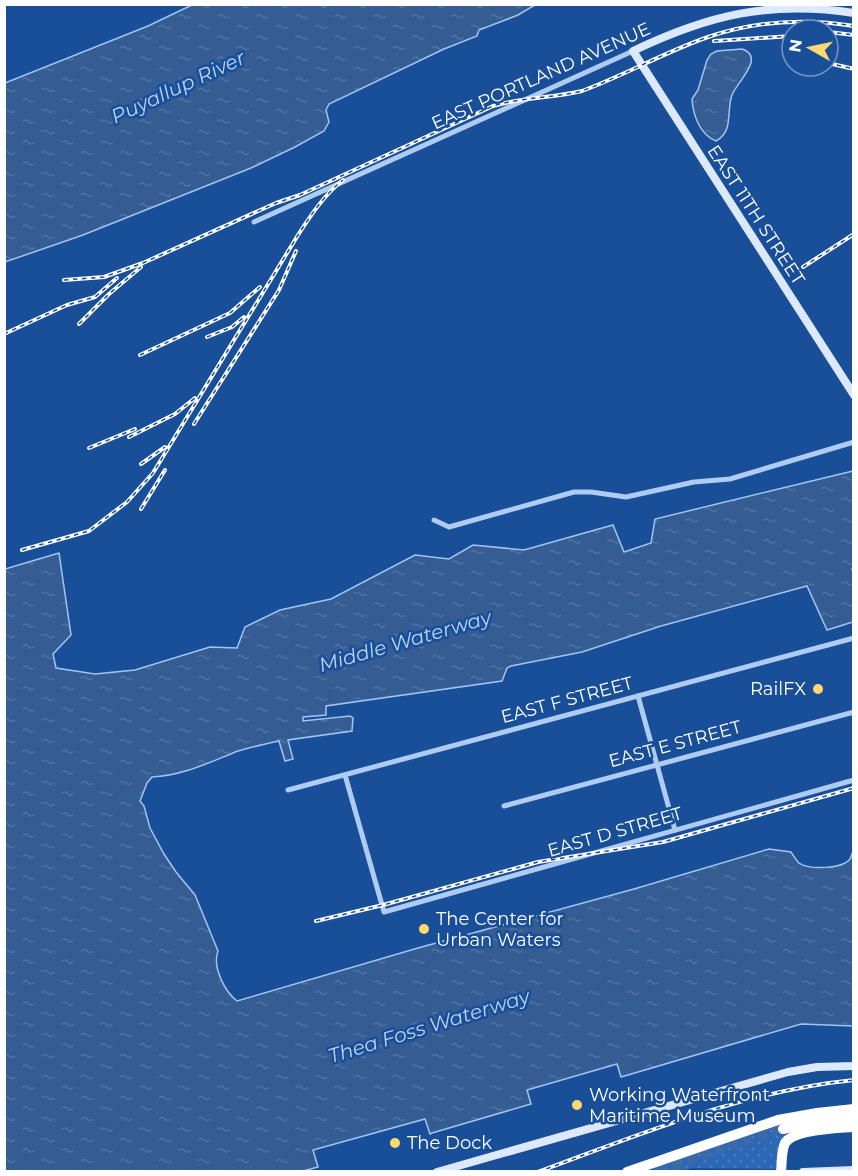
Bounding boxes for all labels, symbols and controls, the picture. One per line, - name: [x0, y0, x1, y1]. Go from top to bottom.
- street label: EAST PORTLAND AVENUE: [428, 18, 654, 134]
- north arrow: [780, 18, 840, 78]
- text: N: [785, 38, 806, 54]
- water label: Puyallup River: [107, 45, 250, 129]
- street label: EAST 11TH STREET: [703, 141, 810, 290]
- water label: Middle Waterway: [316, 605, 495, 677]
- street label: EAST F STREET: [499, 672, 636, 728]
- place label: RailFX: [750, 678, 806, 700]
- marker: RailFX: [811, 682, 825, 696]
- street label: EAST E STREET: [606, 716, 744, 772]
- street label: EAST D STREET: [545, 802, 686, 862]
- place label: The Center for Urban Waters: [436, 908, 564, 951]
- marker: The Center for Urban Waters: [417, 922, 431, 936]
- water label: Thea Foss Waterway: [325, 984, 534, 1068]
- place label: Working Waterfront Maritime Museum: [589, 1084, 770, 1127]
- marker: Working Waterfront Maritime Museum: [570, 1098, 584, 1112]
- place label: The Dock: [407, 1132, 492, 1154]
- marker: The Dock: [388, 1136, 402, 1150]

